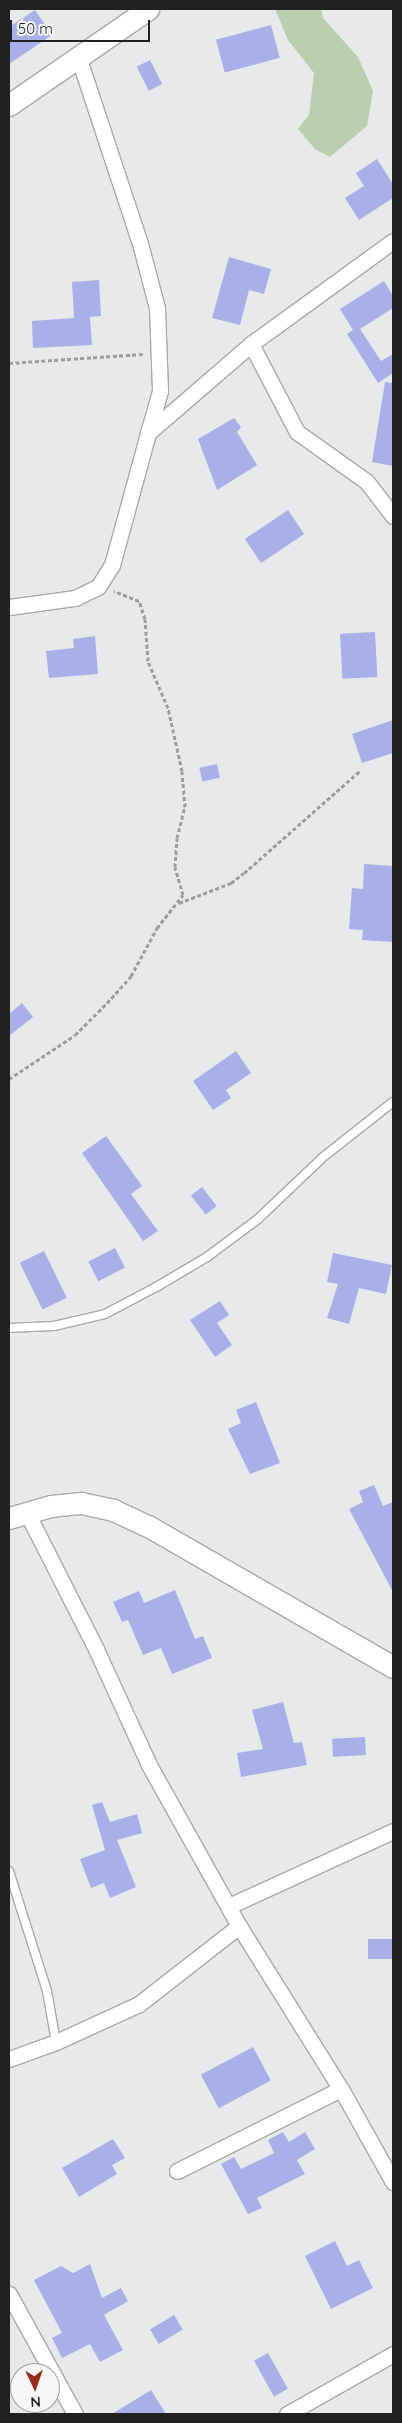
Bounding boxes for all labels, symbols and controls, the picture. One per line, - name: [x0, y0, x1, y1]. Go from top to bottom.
- scale bar: [12, 10, 152, 42]
- text: 50 m: [18, 19, 53, 38]
- north arrow: [10, 2363, 60, 2413]
- text: N: [30, 2393, 41, 2411]

